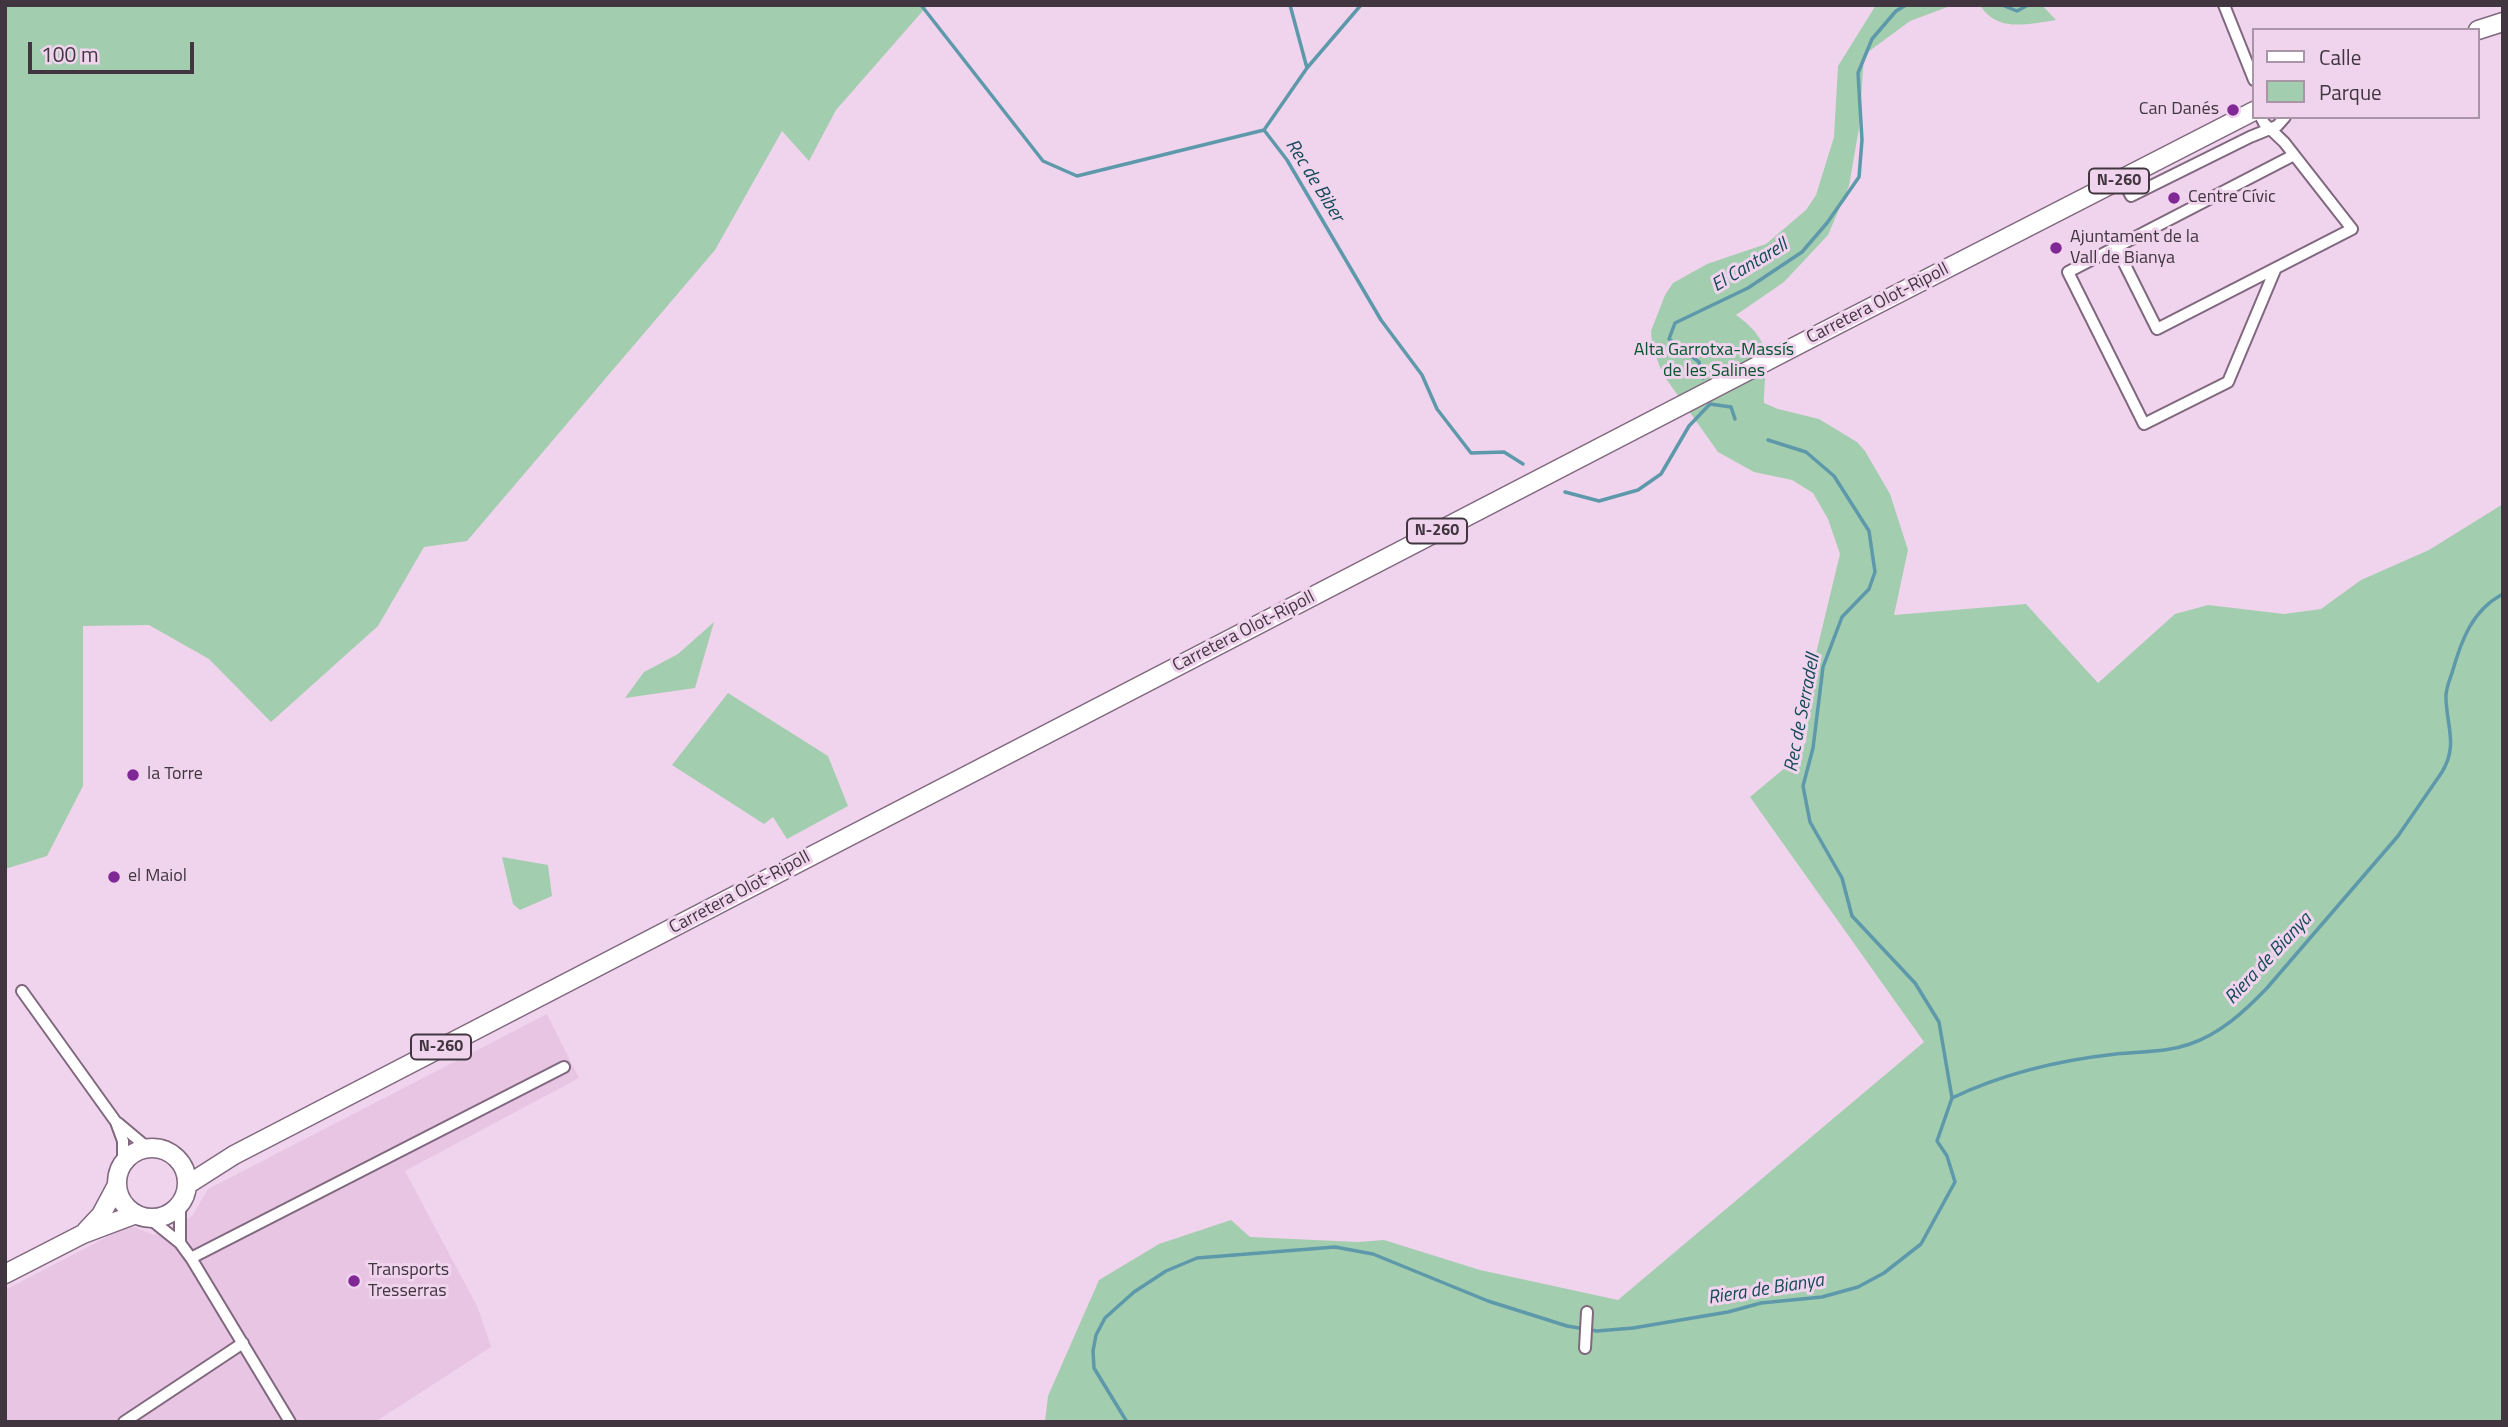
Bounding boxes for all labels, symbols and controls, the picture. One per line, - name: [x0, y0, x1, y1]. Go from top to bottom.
- scale bar: [32, 28, 198, 72]
- legend: [2252, 28, 2480, 119]
- text: 100 m: [41, 38, 98, 70]
- text: Calle: [2319, 41, 2361, 73]
- text: Parque: [2319, 76, 2382, 108]
- place label: Can Danés: [2139, 99, 2219, 121]
- marker: Can Danés: [2225, 102, 2241, 118]
- water label: Rec de Biber: [1280, 136, 1348, 226]
- road number: N-260: [2089, 168, 2149, 194]
- place label: Centre Cívic: [2188, 187, 2276, 209]
- marker: Centre Cívic: [2166, 190, 2182, 206]
- place label: Ajuntament de la Vall de Bianya: [2070, 227, 2199, 270]
- water label: El Cantarell: [1708, 234, 1792, 298]
- marker: Ajuntament de la Vall de Bianya: [2048, 240, 2064, 256]
- street label: Carretera Olot-Ripoll: [1803, 259, 1953, 349]
- park label: Alta Garrotxa-Massís de les Salines: [1634, 340, 1794, 382]
- road number: N-260: [1407, 518, 1467, 544]
- street label: Carretera Olot-Ripoll: [1169, 587, 1319, 677]
- water label: Rec de Serradell: [1780, 652, 1826, 774]
- place label: la Torre: [147, 764, 203, 786]
- marker: la Torre: [125, 767, 141, 783]
- street label: Carretera Olot-Ripoll: [666, 847, 814, 939]
- place label: el Maiol: [128, 866, 187, 888]
- marker: el Maiol: [106, 869, 122, 885]
- water label: Riera de Bianya: [2221, 908, 2317, 1010]
- road number: N-260: [411, 1035, 471, 1060]
- place label: Transports Tresserras: [368, 1260, 449, 1302]
- water label: Riera de Bianya: [1707, 1270, 1825, 1310]
- marker: Transports Tresserras: [346, 1273, 362, 1289]

